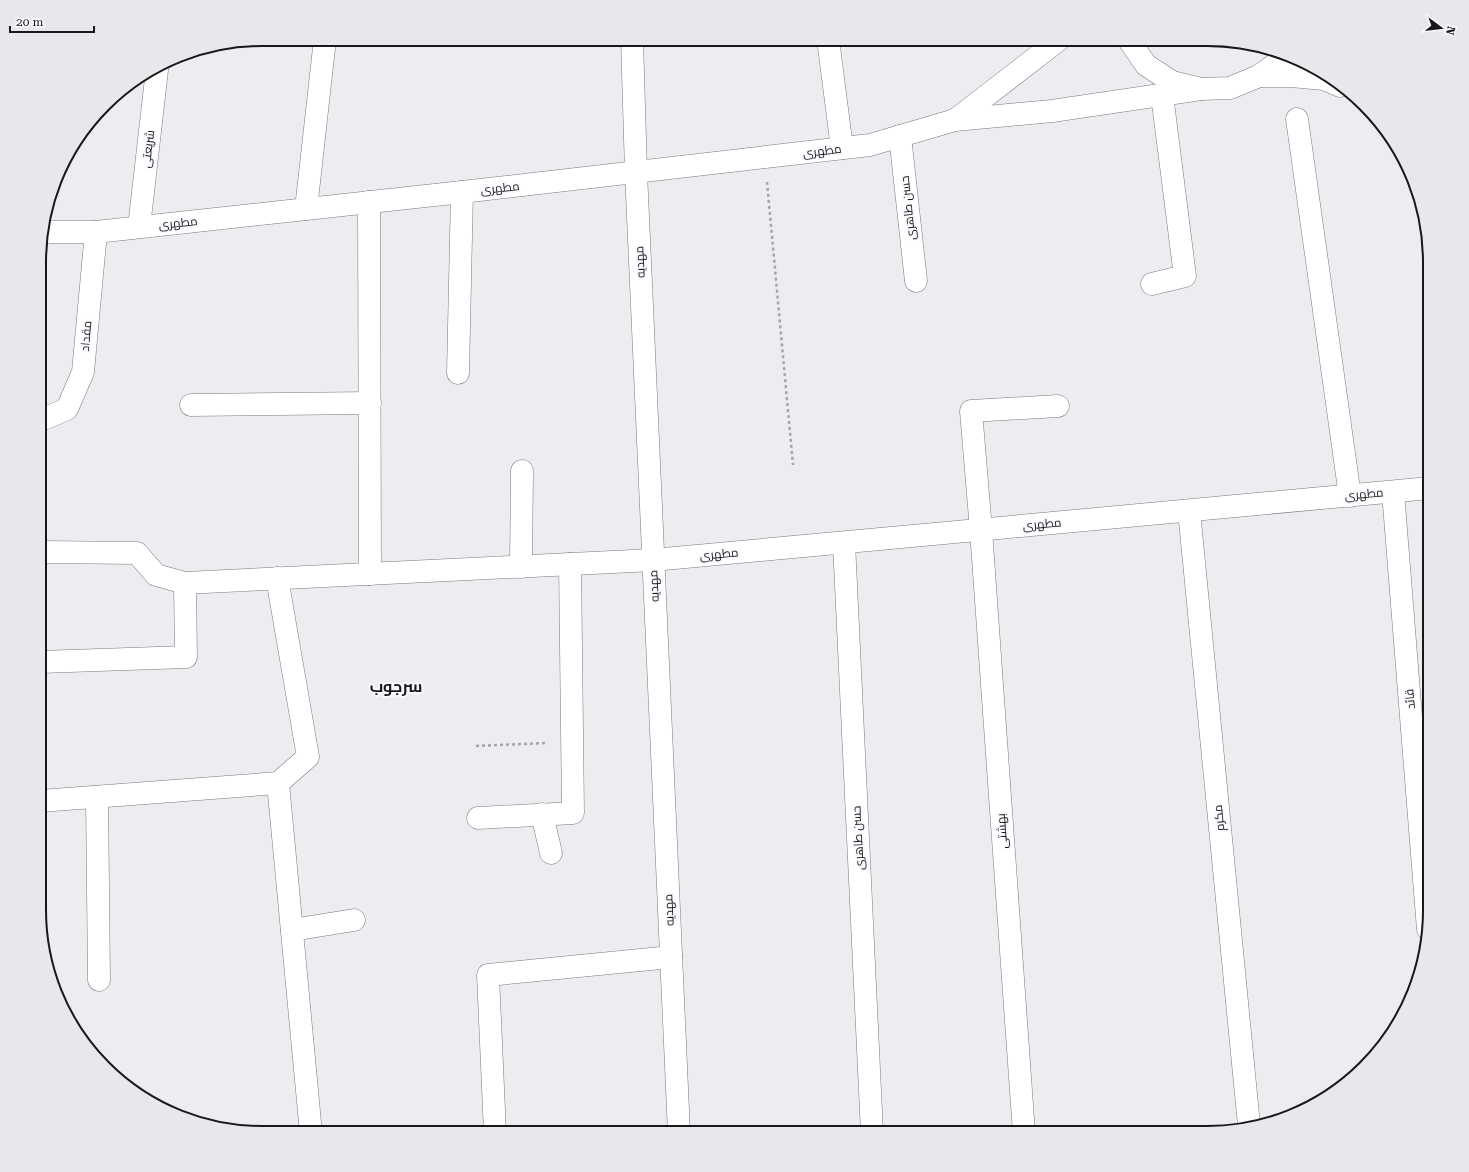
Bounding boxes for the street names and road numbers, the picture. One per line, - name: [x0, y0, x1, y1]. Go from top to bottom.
- street label: شریعتی: [139, 129, 157, 169]
- street label: مطهری: [802, 142, 842, 160]
- street label: حسن طاهری: [898, 175, 918, 241]
- street label: مطهری: [480, 179, 520, 197]
- street label: مطهری: [158, 214, 198, 232]
- street label: مهدیه: [632, 246, 648, 278]
- street label: مقداد: [78, 320, 94, 352]
- street label: مطهری: [1344, 485, 1384, 503]
- street label: مطهری: [1022, 515, 1062, 533]
- street label: مطهری: [699, 545, 739, 563]
- street label: مهدیه: [646, 570, 662, 602]
- street label: قائد: [1402, 688, 1418, 710]
- street label: مکرم: [1211, 804, 1228, 832]
- street label: حسن طاهری: [849, 805, 867, 871]
- street label: بهشتی: [994, 813, 1010, 849]
- street label: مهدیه: [661, 894, 677, 926]

